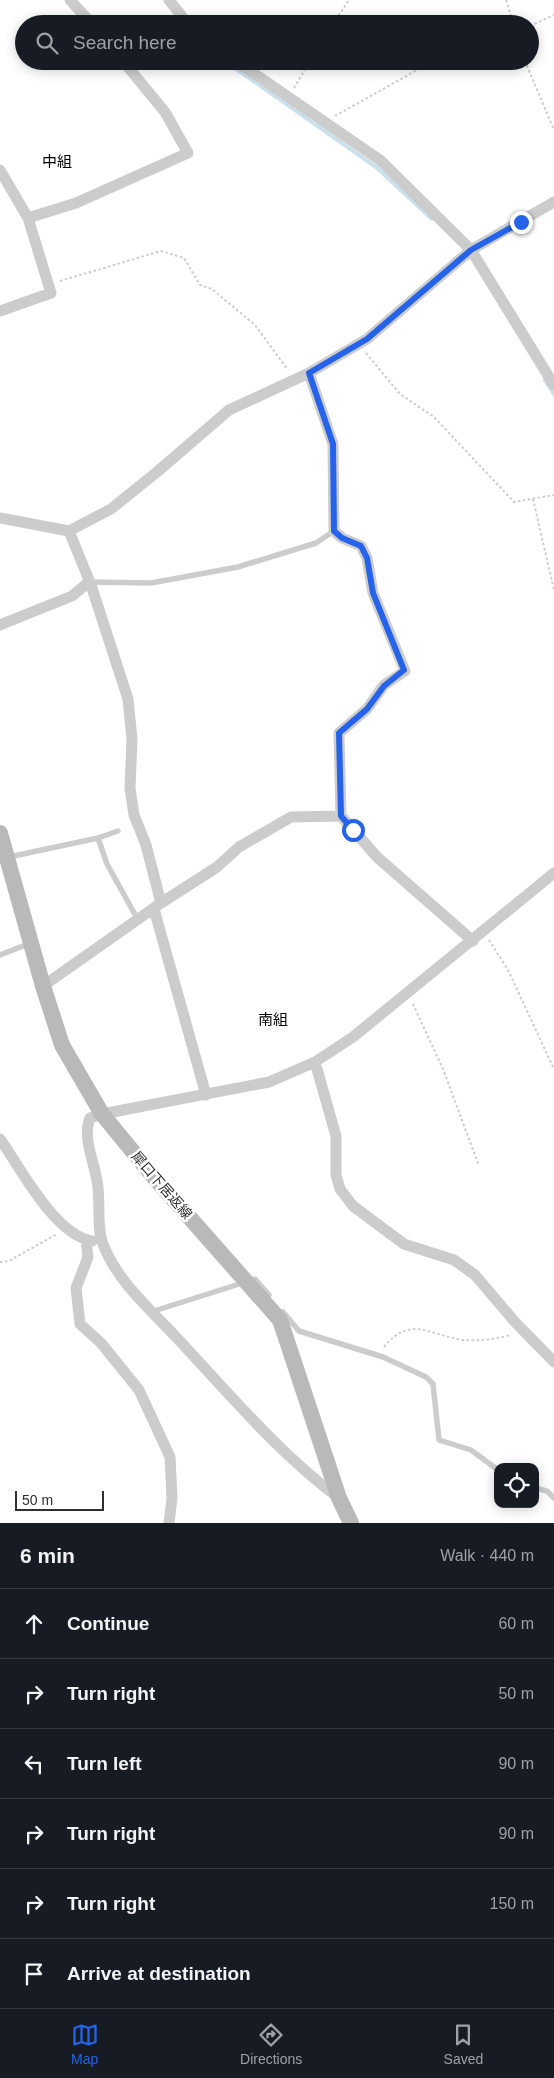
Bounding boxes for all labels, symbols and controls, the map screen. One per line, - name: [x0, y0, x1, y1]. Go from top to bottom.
- search box: [15, 15, 539, 70]
- icon: search: [33, 29, 61, 57]
- text: Search here: [73, 32, 177, 53]
- district label: 中組: [42, 153, 72, 170]
- route end: [510, 211, 533, 234]
- route start: [342, 819, 365, 842]
- district label: 南組: [258, 1011, 288, 1028]
- street label: 犀口下居返線: [128, 1148, 196, 1222]
- map controls: [494, 1463, 539, 1508]
- button: locate: [494, 1463, 539, 1508]
- scale bar: [15, 1488, 104, 1511]
- text: 50 m: [22, 1492, 53, 1508]
- text: 6 min: [20, 1544, 75, 1567]
- text: Walk · 440 m: [440, 1547, 534, 1564]
- icon: ahead: [20, 1610, 48, 1638]
- text: Continue: [67, 1613, 149, 1634]
- text: 60 m: [498, 1615, 534, 1632]
- icon: right: [20, 1680, 48, 1708]
- text: Turn right: [67, 1683, 155, 1704]
- text: 50 m: [498, 1685, 534, 1702]
- icon: left: [20, 1750, 48, 1778]
- text: Turn left: [67, 1753, 142, 1774]
- text: 90 m: [498, 1755, 534, 1772]
- icon: right: [20, 1820, 48, 1848]
- text: Turn right: [67, 1823, 155, 1844]
- text: 90 m: [498, 1825, 534, 1842]
- icon: right: [20, 1890, 48, 1918]
- text: Turn right: [67, 1893, 155, 1914]
- text: 150 m: [490, 1895, 534, 1912]
- icon: arrive: [20, 1960, 48, 1988]
- text: Arrive at destination: [67, 1963, 251, 1984]
- tab: Map: [71, 2021, 99, 2067]
- tab: Directions: [240, 2021, 302, 2067]
- tab: Saved: [444, 2021, 483, 2067]

